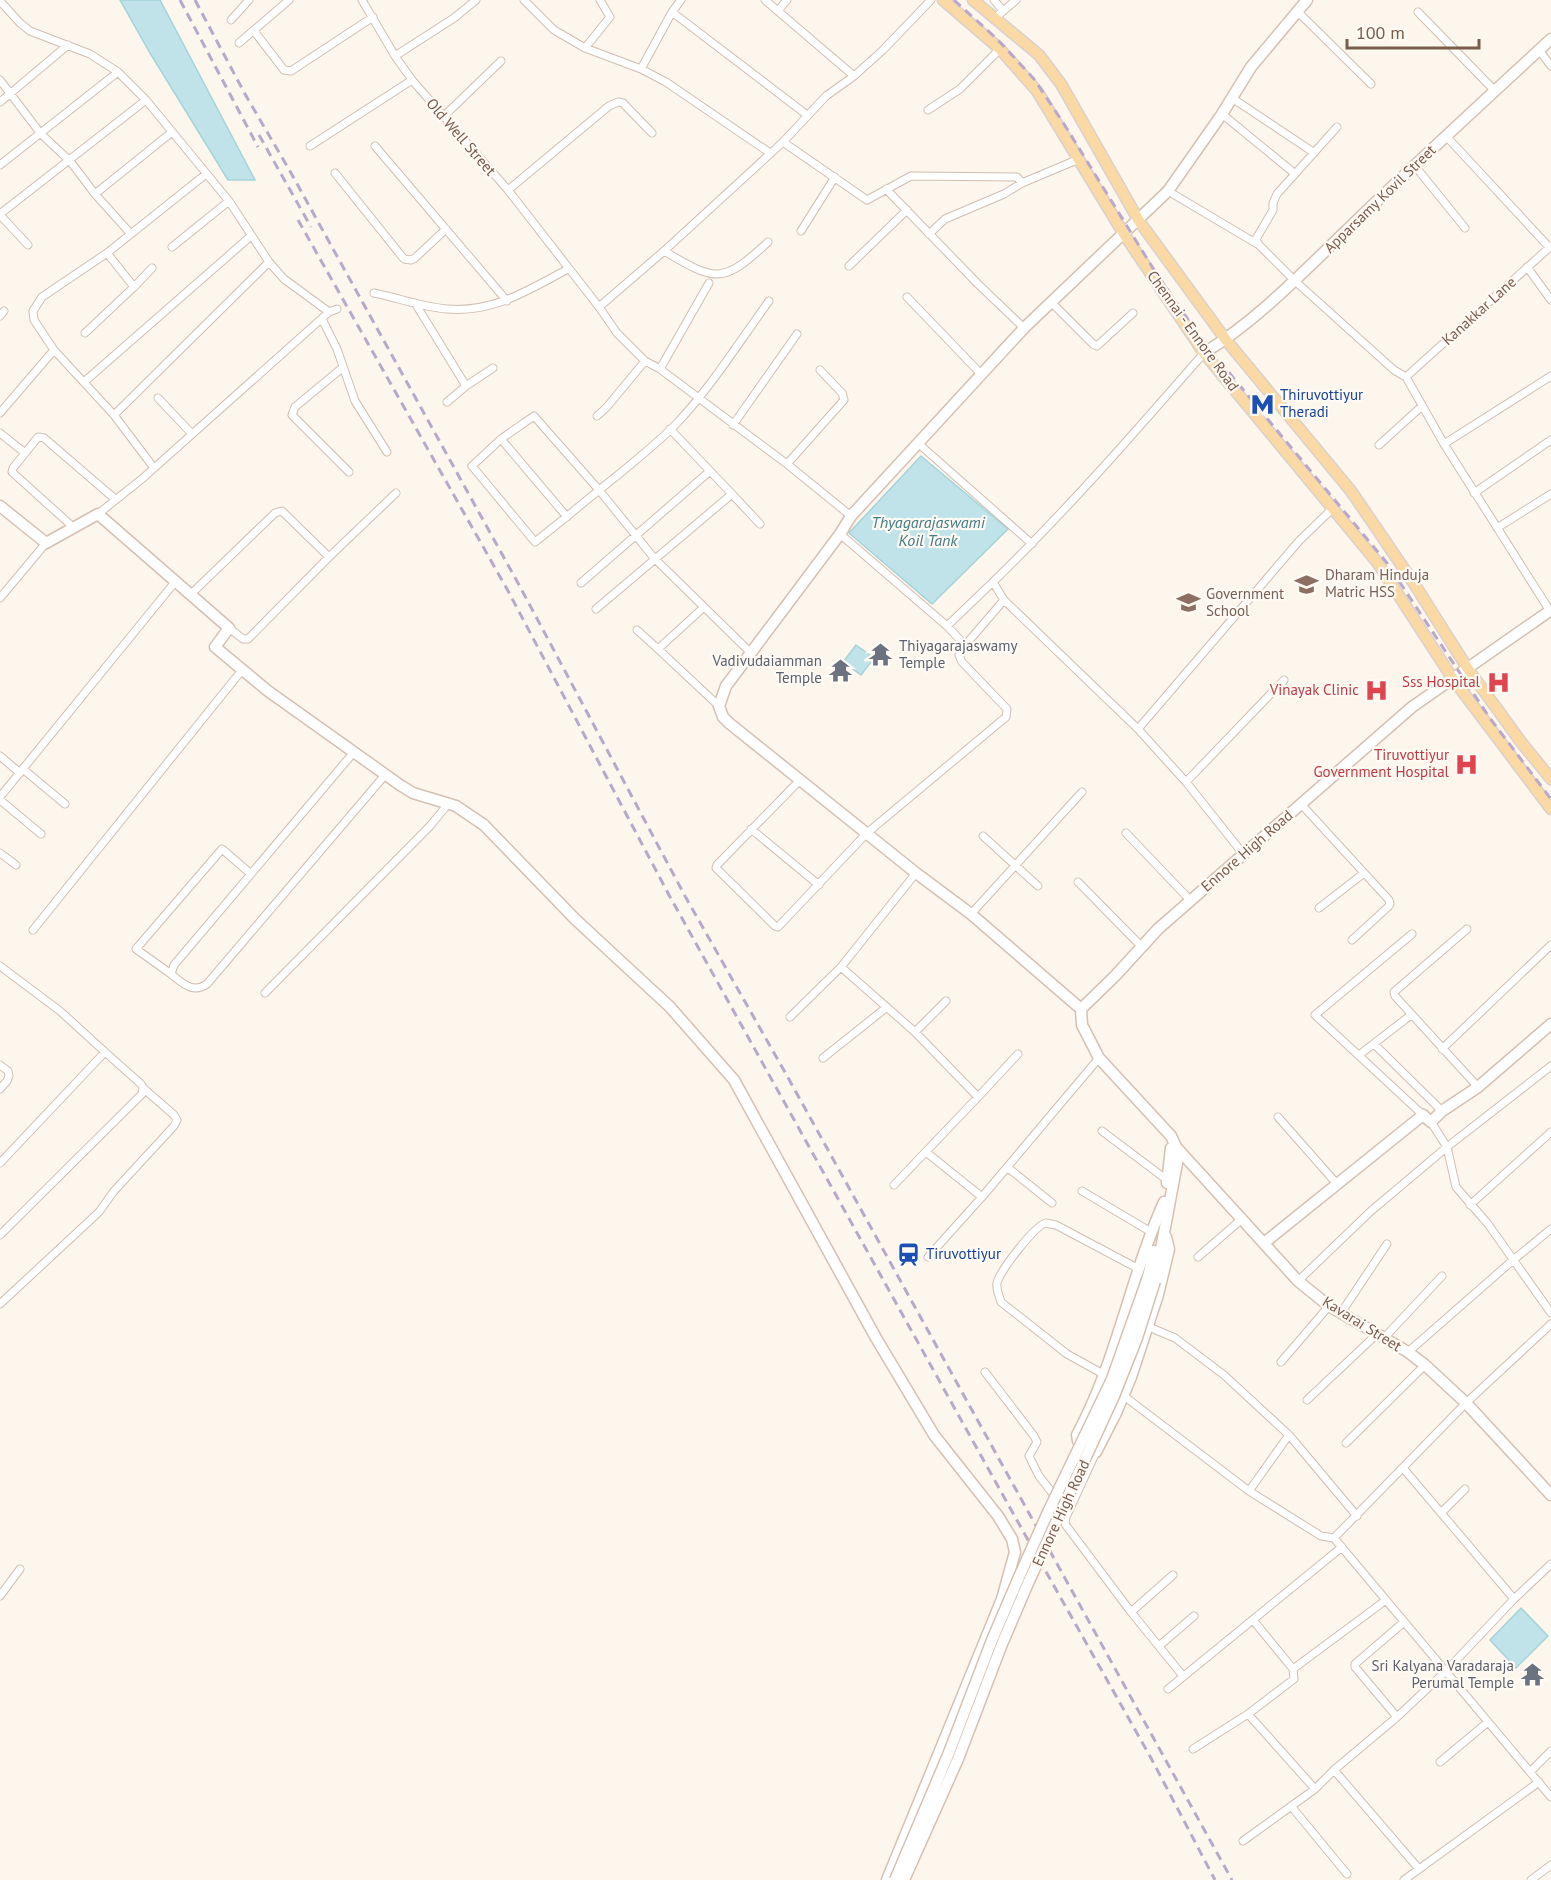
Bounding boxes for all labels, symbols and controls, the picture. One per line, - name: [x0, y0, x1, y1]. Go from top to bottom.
- scale bar: [1347, 12, 1479, 50]
- text: 100 m: [1356, 21, 1405, 44]
- street label: Old Well Street: [422, 94, 500, 179]
- street label: Apparsamy Kovil Street: [1320, 140, 1440, 257]
- street label: Chennai - Ennore Road: [1143, 267, 1243, 395]
- street label: Kanakkar Lane: [1438, 272, 1520, 349]
- place label: Thiruvottiyur Theradi: [1280, 385, 1363, 421]
- metro station icon: Thiruvottiyur Theradi: [1249, 391, 1275, 417]
- water label: Thyagarajaswami Koil Tank: [871, 512, 986, 550]
- place label: Dharam Hinduja Matric HSS: [1325, 565, 1429, 601]
- school or university icon: Dharam Hinduja Matric HSS: [1294, 571, 1320, 597]
- place label: Government School: [1206, 584, 1284, 620]
- school or university icon: Government School: [1175, 590, 1201, 616]
- place label: Thiyagarajaswamy Temple: [899, 636, 1017, 672]
- temple icon: Thiyagarajaswamy Temple: [868, 642, 894, 668]
- place label: Vadivudaiamman Temple: [711, 651, 822, 687]
- temple icon: Vadivudaiamman Temple: [827, 657, 853, 683]
- hospital icon: Sss Hospital: [1485, 669, 1511, 695]
- place label: Sss Hospital: [1402, 672, 1481, 691]
- hospital icon: Vinayak Clinic: [1364, 677, 1390, 703]
- place label: Vinayak Clinic: [1269, 680, 1359, 699]
- place label: Tiruvottiyur Government Hospital: [1313, 745, 1450, 781]
- hospital icon: Tiruvottiyur Government Hospital: [1454, 751, 1480, 777]
- street label: Ennore High Road: [1197, 806, 1296, 896]
- station icon: Tiruvottiyur: [895, 1241, 921, 1267]
- place label: Tiruvottiyur: [926, 1244, 1001, 1263]
- street label: Kavarai Street: [1319, 1292, 1405, 1355]
- street label: Ennore High Road: [1028, 1457, 1094, 1569]
- place label: Sri Kalyana Varadaraja Perumal Temple: [1371, 1656, 1514, 1692]
- temple icon: Sri Kalyana Varadaraja Perumal Temple: [1519, 1662, 1545, 1688]

